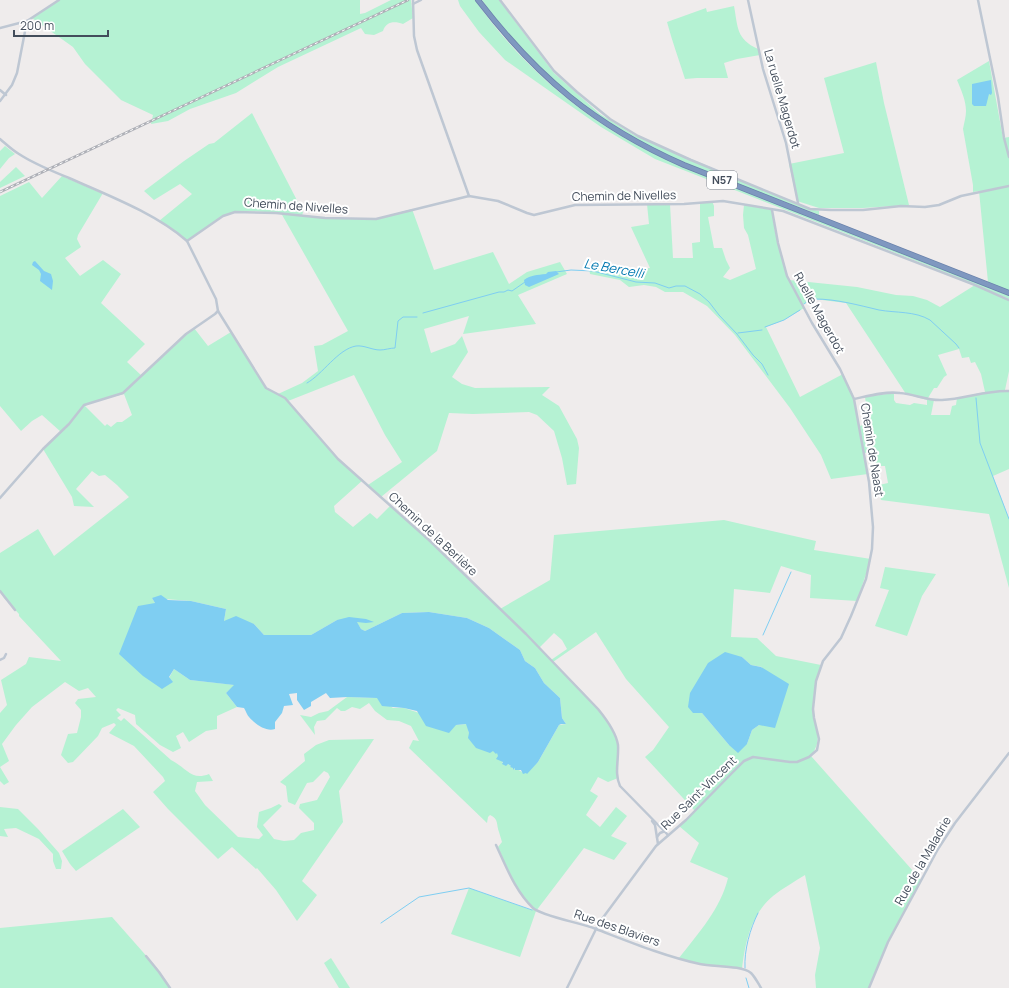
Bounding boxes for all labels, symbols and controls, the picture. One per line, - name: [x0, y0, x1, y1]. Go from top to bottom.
- scale bar: [14, 12, 108, 38]
- text: 200 m: [20, 17, 54, 34]
- street label: La ruelle Magerdot: [760, 47, 805, 151]
- road number: N57: [707, 171, 737, 189]
- street label: Chemin de Nivelles: [572, 186, 676, 205]
- street label: Chemin de Nivelles: [243, 193, 349, 218]
- water label: Le Bercelli: [583, 254, 647, 282]
- street label: Ruelle Magerdot: [790, 269, 849, 357]
- street label: Chemin de Naast: [857, 402, 888, 498]
- street label: Chemin de la Berlière: [385, 488, 482, 579]
- street label: Rue Saint-Vincent: [657, 752, 740, 833]
- street label: Rue de la Maladrie: [890, 813, 955, 908]
- street label: Rue des Blaviers: [572, 905, 662, 950]

